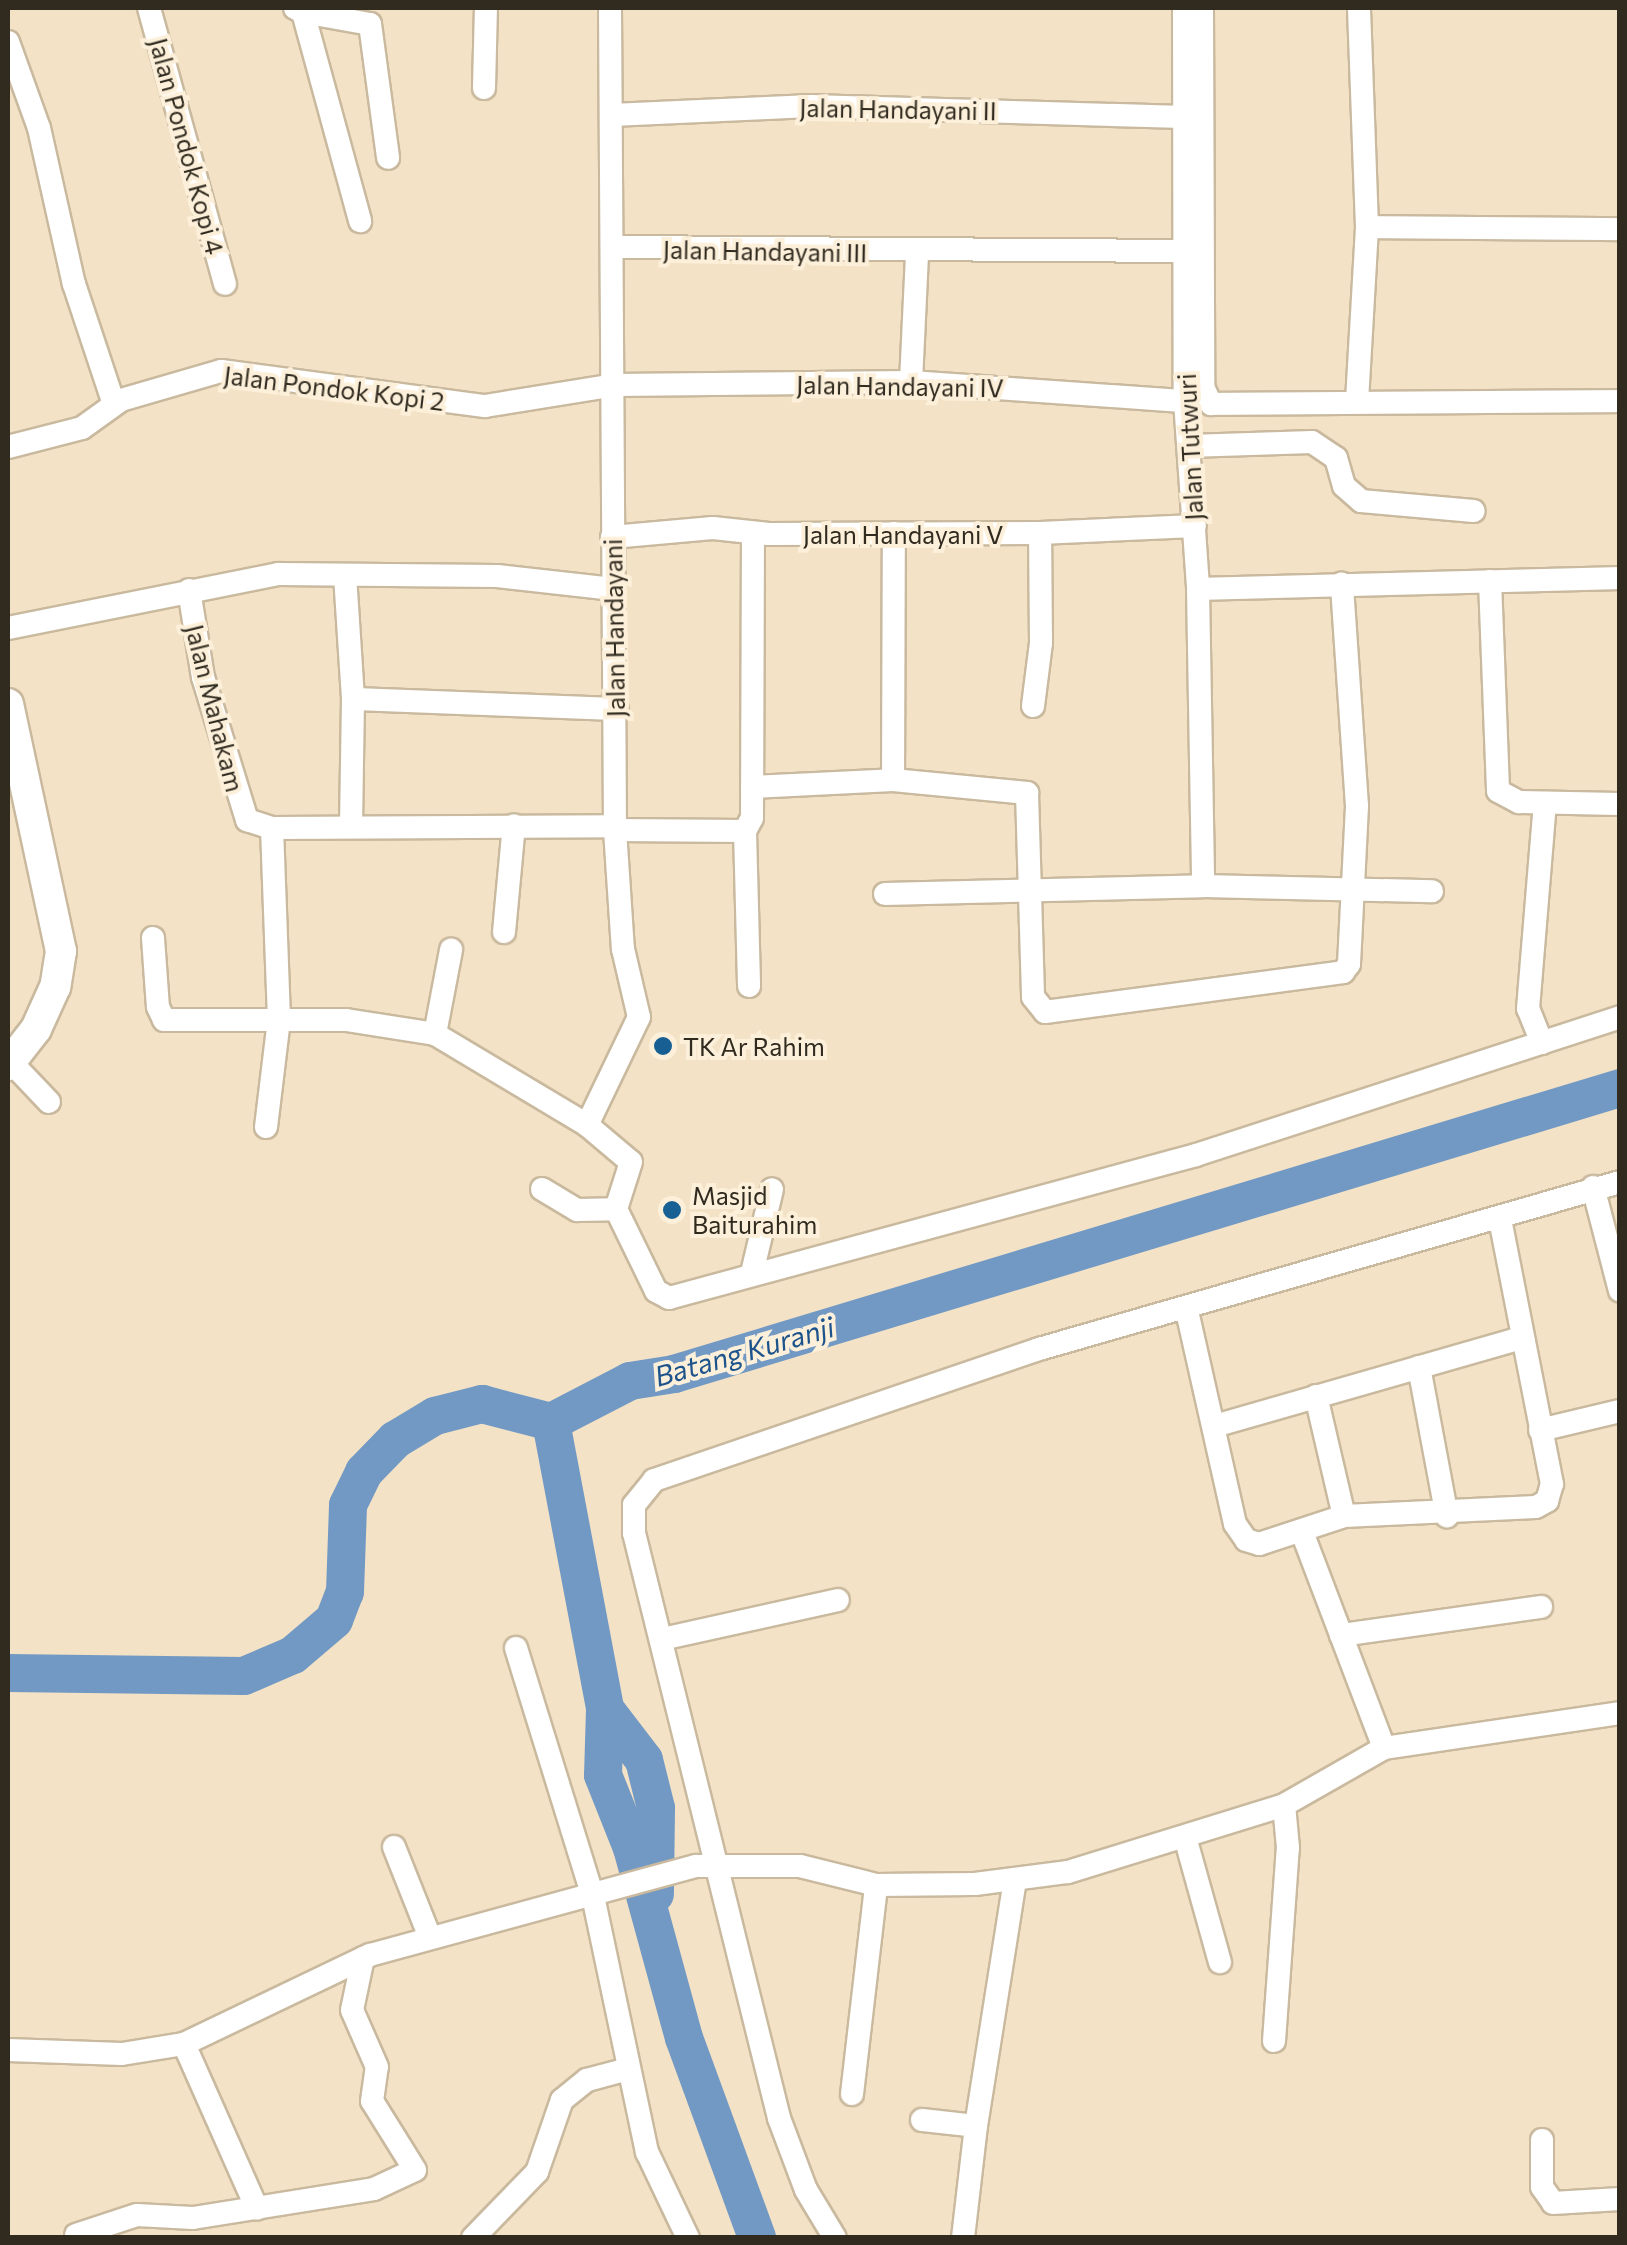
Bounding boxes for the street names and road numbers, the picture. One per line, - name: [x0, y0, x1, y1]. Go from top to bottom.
- street label: Jalan Pondok Kopi 4: [144, 34, 230, 258]
- street label: Jalan Handayani II: [799, 92, 997, 126]
- street label: Jalan Handayani III: [662, 234, 868, 268]
- street label: Jalan Pondok Kopi 2: [222, 360, 446, 416]
- street label: Jalan Handayani IV: [796, 369, 1004, 403]
- street label: Jalan Tutwuri: [1171, 373, 1209, 521]
- street label: Jalan Handayani V: [803, 519, 1003, 549]
- street label: Jalan Handayani: [597, 538, 631, 718]
- street label: Jalan Mahakam: [180, 621, 250, 795]

